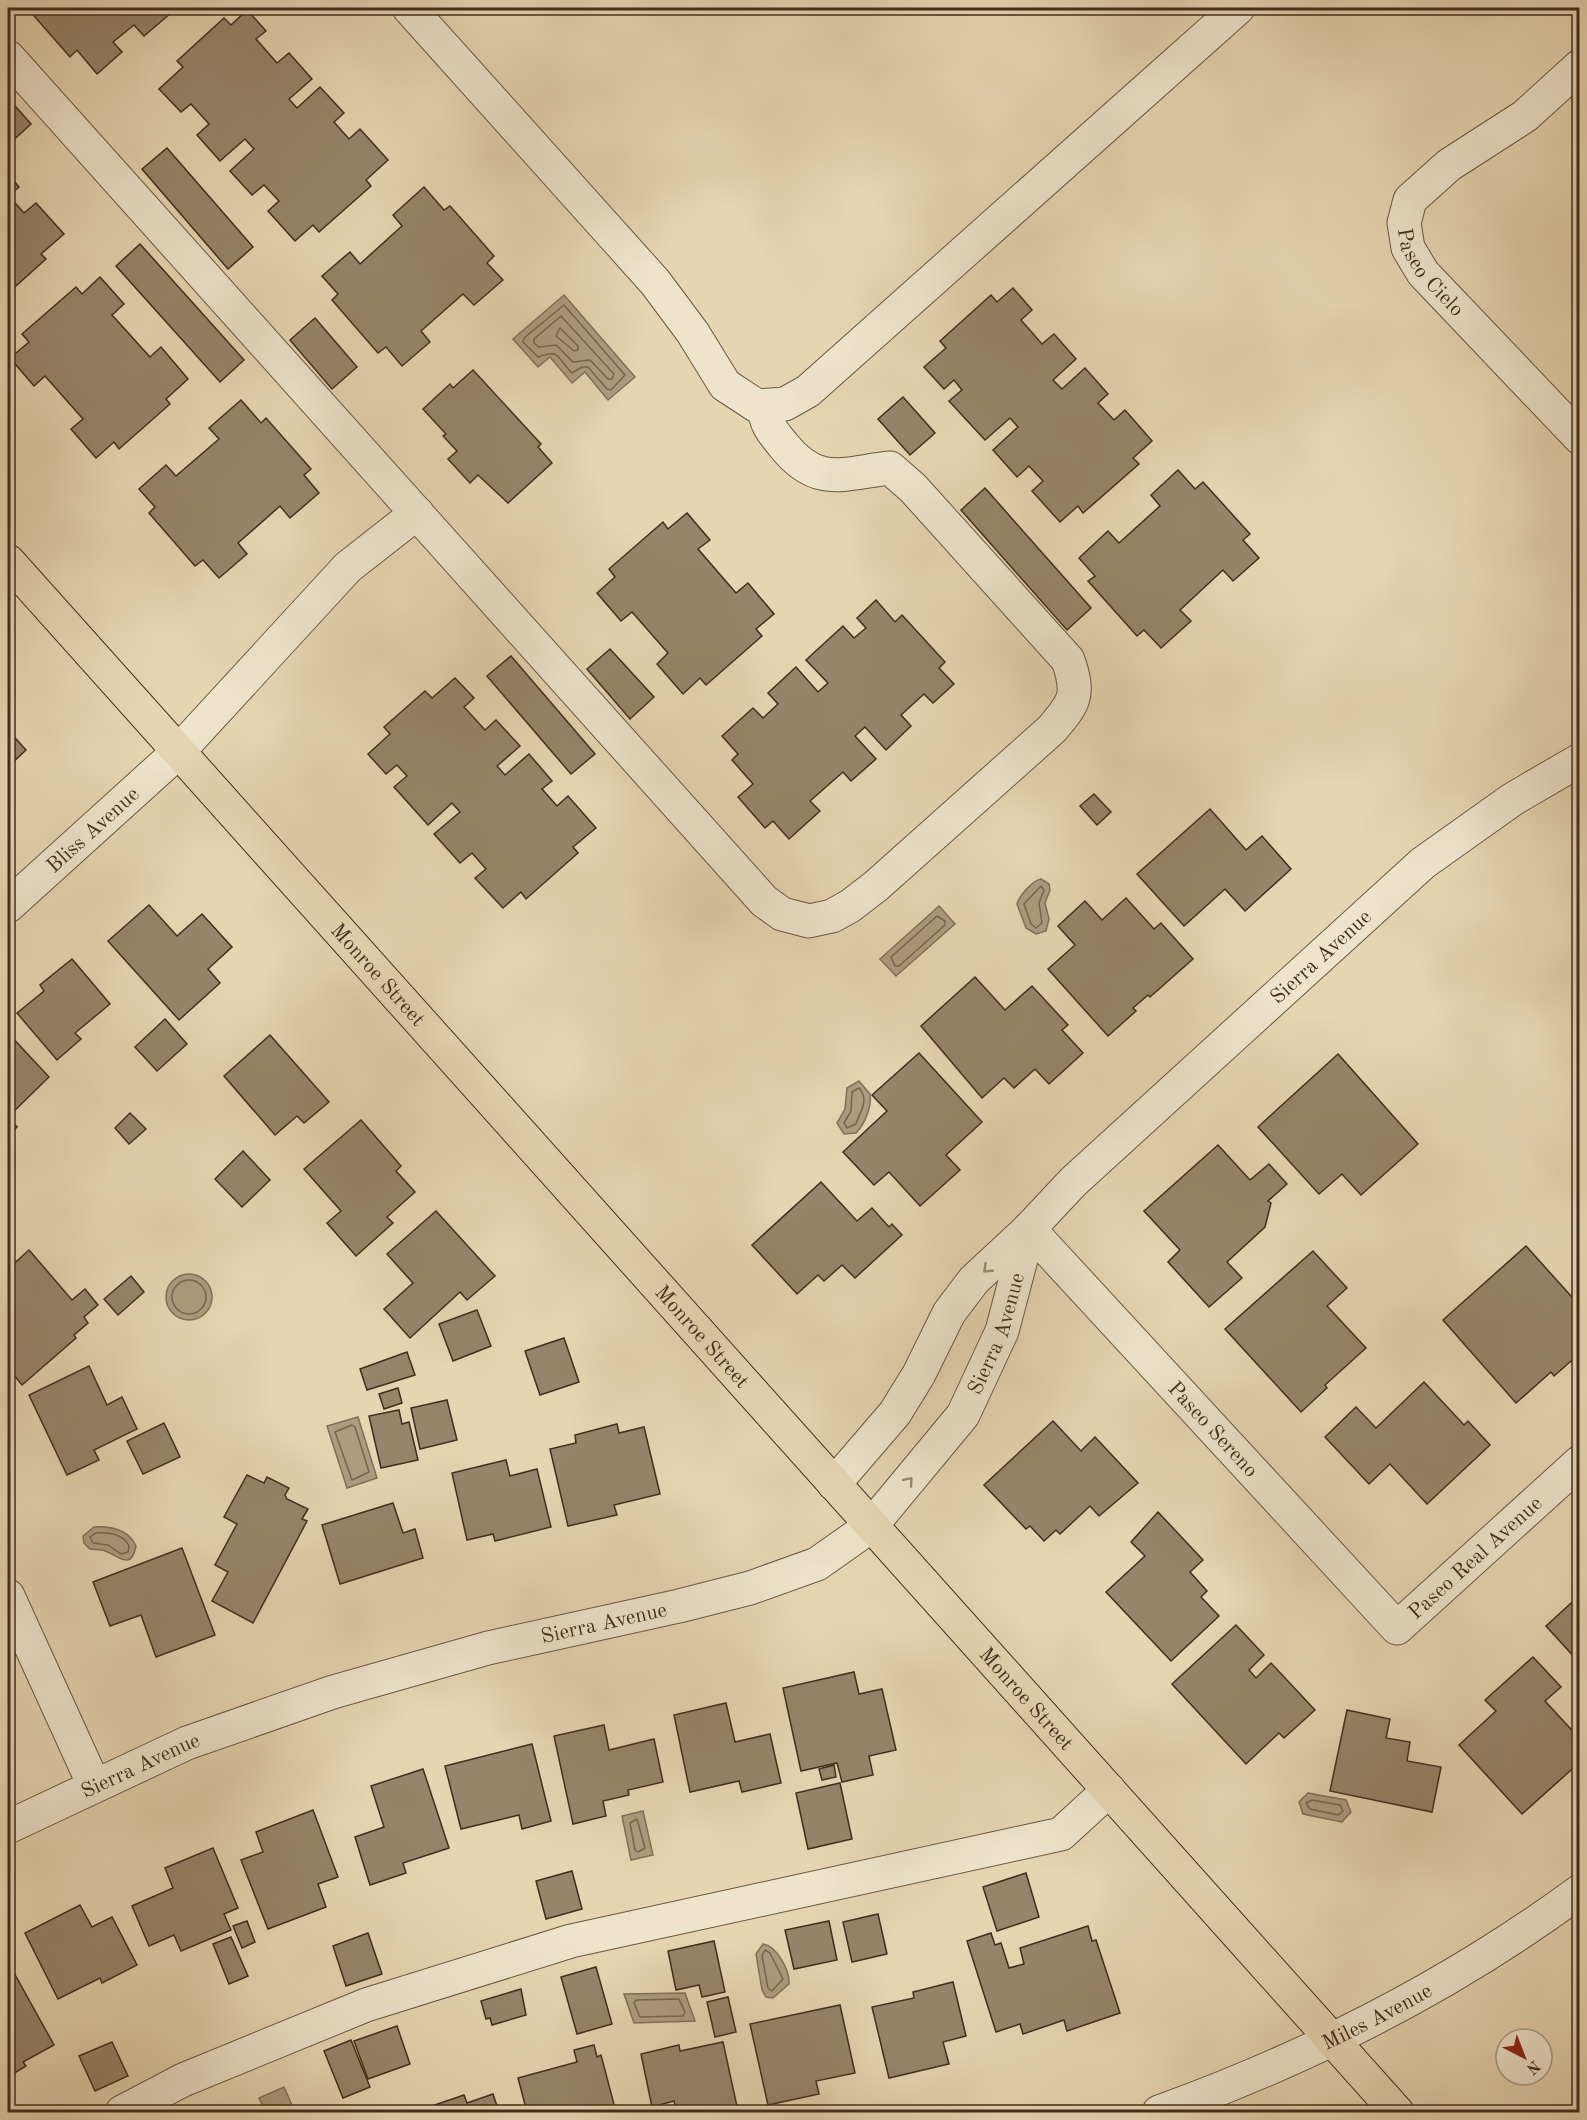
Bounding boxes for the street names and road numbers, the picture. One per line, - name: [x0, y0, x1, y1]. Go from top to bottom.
- street label: Paseo Cielo: [1393, 226, 1467, 321]
- street label: Bliss Avenue: [43, 784, 144, 878]
- street label: Sierra Avenue: [1267, 906, 1376, 1009]
- street label: Monroe Street: [326, 920, 428, 1031]
- street label: Sierra Avenue: [965, 1271, 1029, 1398]
- street label: Monroe Street: [650, 1282, 752, 1393]
- street label: Paseo Sereno: [1163, 1378, 1261, 1482]
- street label: Paseo Real Avenue: [1405, 1493, 1547, 1624]
- street label: Sierra Avenue: [539, 1600, 669, 1648]
- street label: Monroe Street: [975, 1644, 1077, 1755]
- street label: Sierra Avenue: [78, 1730, 203, 1803]
- street label: Miles Avenue: [1319, 1981, 1436, 2055]

